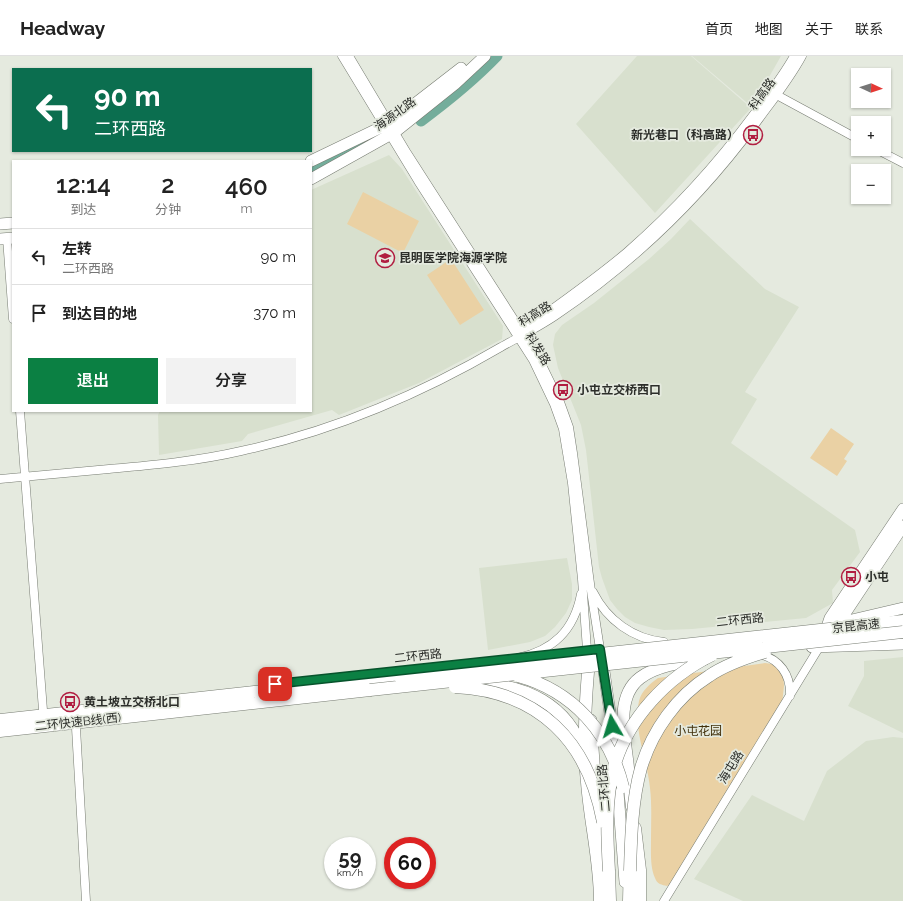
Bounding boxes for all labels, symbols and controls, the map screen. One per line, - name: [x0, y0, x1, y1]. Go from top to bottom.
- text: Headway: [20, 17, 105, 39]
- text: 首页: [705, 21, 733, 37]
- text: 地图: [755, 21, 783, 37]
- text: 关于: [805, 21, 833, 37]
- text: 联系: [855, 21, 883, 37]
- north arrow: [851, 68, 891, 108]
- map controls: [851, 68, 891, 204]
- street label: 科高路: [746, 75, 778, 113]
- text: 90 m: [94, 80, 160, 113]
- icon: left: [28, 84, 80, 136]
- street label: 海源北路: [371, 94, 419, 134]
- button: +: [851, 116, 891, 156]
- text: 二环西路: [94, 118, 166, 139]
- bus stop icon: 新光巷口（科高路）: [742, 124, 764, 146]
- place label: 新光巷口（科高路）: [631, 128, 739, 142]
- button: −: [851, 164, 891, 204]
- text: 12:14: [56, 170, 111, 199]
- text: 2: [161, 170, 174, 199]
- text: 460: [225, 172, 268, 201]
- text: m: [240, 201, 252, 216]
- text: 到达: [70, 202, 96, 217]
- text: 分钟: [155, 202, 181, 217]
- text: 左转: [62, 240, 92, 258]
- icon: left: [28, 246, 50, 268]
- school or university icon: 昆明医学院海源学院: [374, 247, 396, 269]
- text: 90 m: [260, 248, 296, 266]
- place label: 昆明医学院海源学院: [399, 251, 507, 265]
- text: 二环西路: [62, 261, 114, 276]
- street label: 科高路: [516, 299, 554, 329]
- icon: arrive: [28, 302, 50, 324]
- text: 370 m: [253, 304, 296, 322]
- text: 到达目的地: [62, 305, 137, 323]
- street label: 科发路: [523, 330, 553, 368]
- button: 退出: [28, 358, 158, 404]
- button: 分享: [166, 358, 296, 404]
- bus stop icon: 小屯立交桥西口: [552, 379, 574, 401]
- place label: 小屯立交桥西口: [577, 383, 661, 397]
- bus stop icon: 小屯: [840, 566, 862, 588]
- place label: 小屯: [865, 570, 889, 584]
- street label: 二环西路: [715, 611, 765, 629]
- street label: 京昆高速: [831, 617, 881, 635]
- street label: 二环西路: [393, 647, 443, 665]
- pin: [258, 667, 292, 701]
- icon: arrive: [264, 673, 286, 695]
- bus stop icon: 黄土坡立交桥北口: [59, 691, 81, 713]
- place label: 黄土坡立交桥北口: [84, 695, 180, 709]
- position arrow: [591, 705, 633, 747]
- street label: 二环快速B线(西): [34, 711, 122, 733]
- park label: 小屯花园: [674, 724, 722, 738]
- street label: 海屯路: [716, 748, 746, 786]
- street label: 二环北路: [595, 763, 613, 813]
- speed limit sign: 60: [384, 837, 436, 889]
- text: 59: [339, 846, 361, 870]
- text: km/h: [337, 867, 363, 878]

